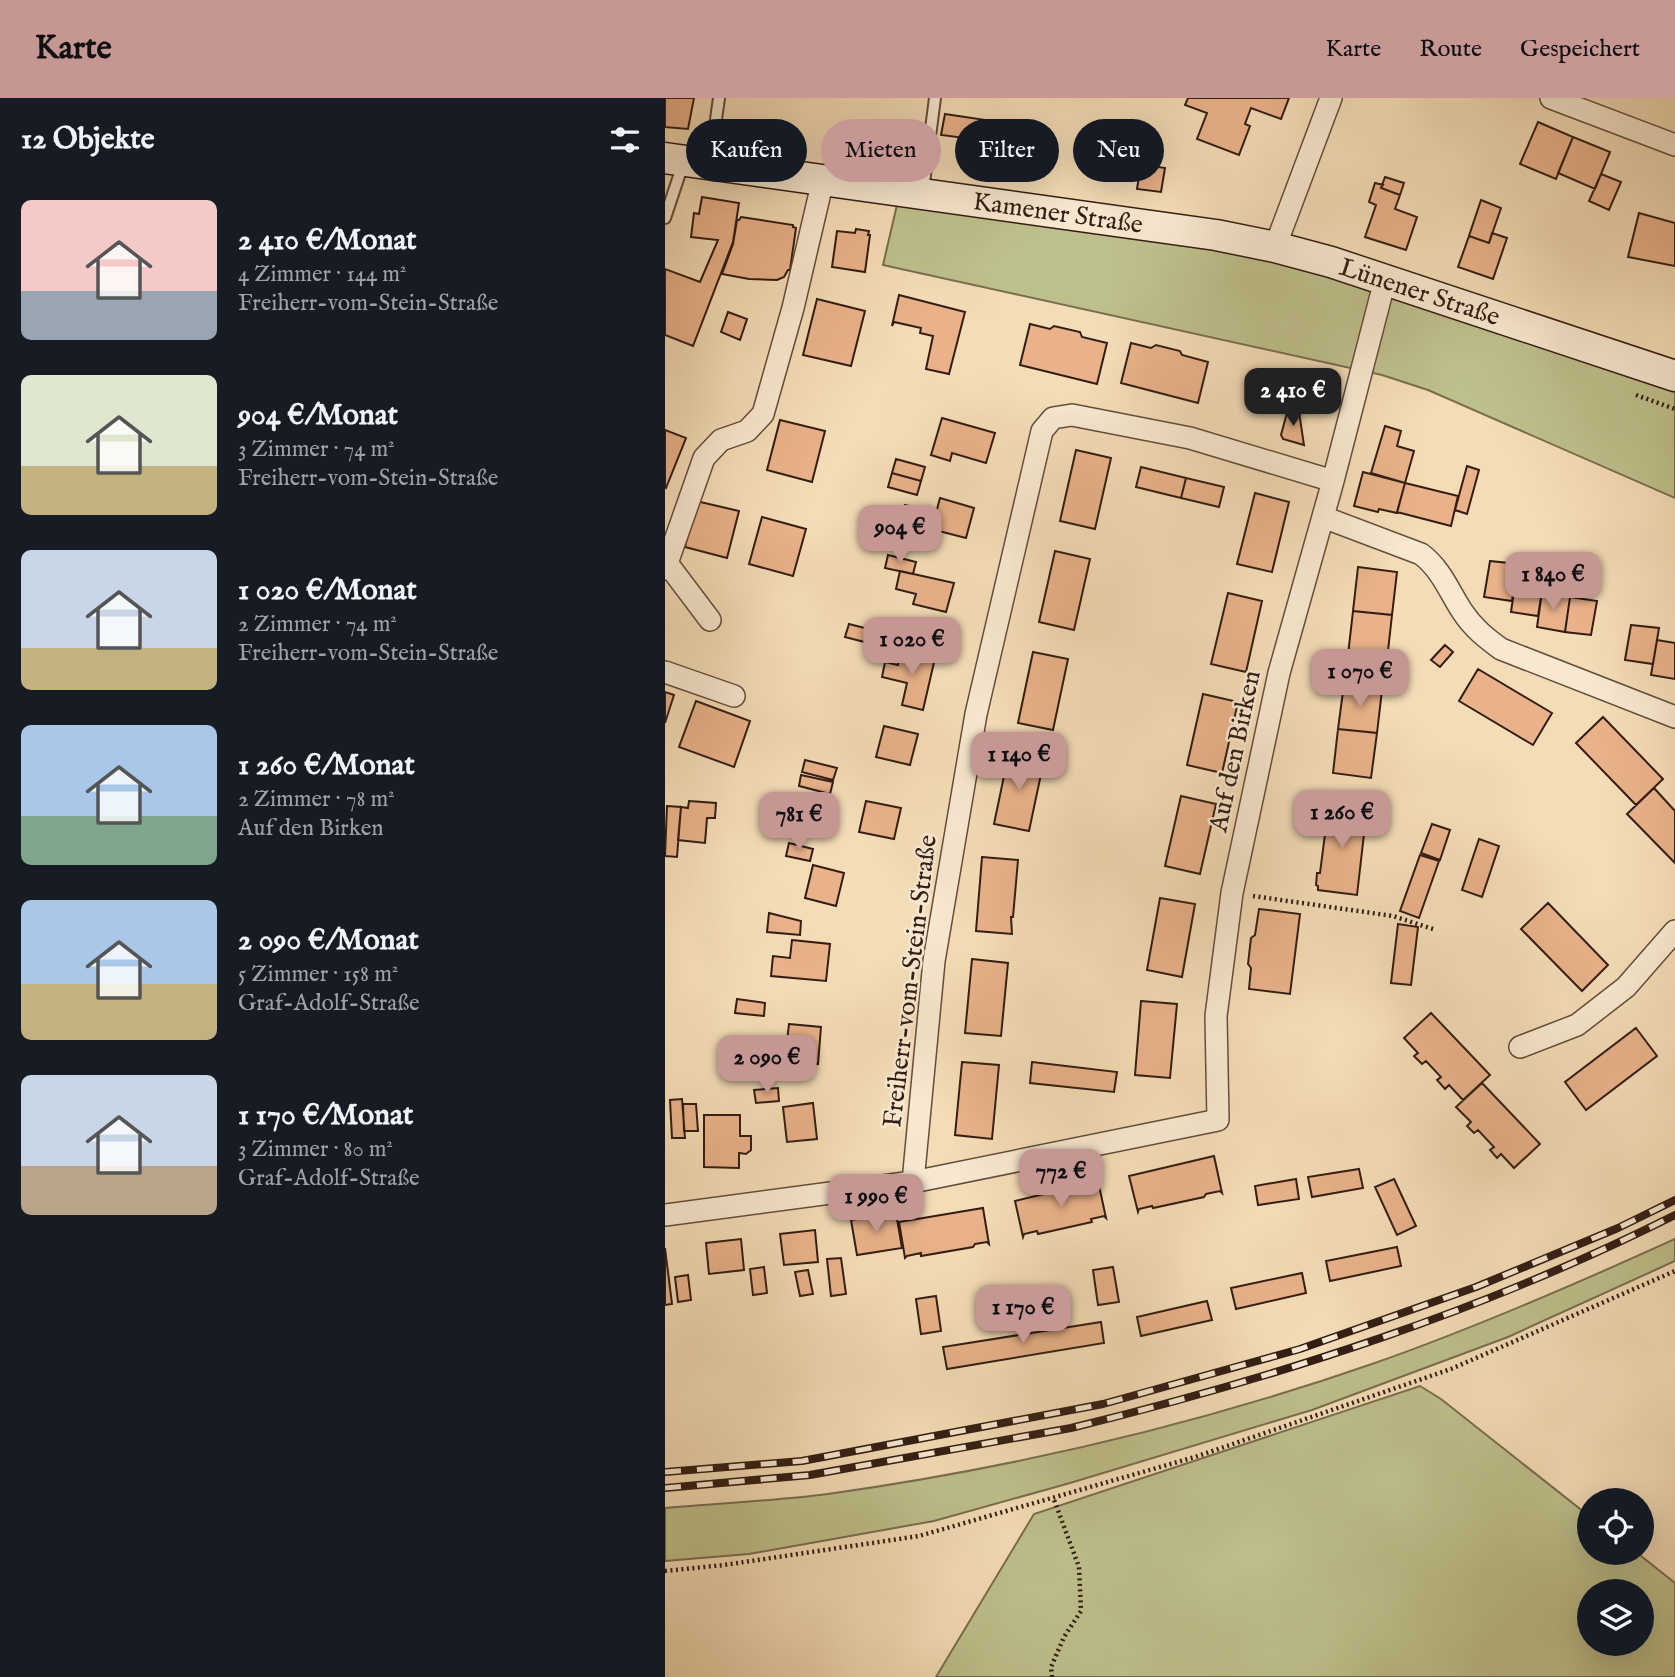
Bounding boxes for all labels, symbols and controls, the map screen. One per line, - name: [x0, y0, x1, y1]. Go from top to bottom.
- text: Karte: [35, 28, 112, 70]
- text: Karte: [1326, 34, 1381, 65]
- text: Route: [1419, 34, 1482, 65]
- text: Gespeichert: [1520, 34, 1640, 65]
- chip: Kaufen: [686, 119, 807, 182]
- chip: Mieten: [821, 119, 941, 182]
- chip: Filter: [955, 119, 1059, 182]
- chip: Neu: [1073, 119, 1164, 182]
- text: 12 Objekte: [21, 121, 155, 159]
- icon: filters: [606, 121, 644, 159]
- street label: Kamener Straße: [971, 185, 1145, 242]
- text: 2 410 €/Monat: [238, 222, 417, 260]
- icon: home: [77, 228, 161, 312]
- street label: Lünener Straße: [1335, 251, 1504, 334]
- text: 4 Zimmer · 144 m²: [238, 260, 406, 289]
- text: Freiherr-vom-Stein-Straße: [238, 289, 498, 318]
- pin: 2 410 €: [1228, 368, 1358, 428]
- text: 2 410 €: [1260, 376, 1326, 405]
- text: 904 €/Monat: [238, 397, 398, 435]
- icon: home: [77, 403, 161, 487]
- text: 3 Zimmer · 74 m²: [238, 435, 395, 464]
- text: Freiherr-vom-Stein-Straße: [238, 464, 498, 493]
- pin: 904 €: [851, 505, 949, 565]
- text: 904 €: [874, 513, 926, 542]
- pin: 1 840 €: [1488, 552, 1618, 612]
- text: 1 840 €: [1521, 560, 1585, 589]
- text: 1 020 €/Monat: [238, 572, 417, 610]
- icon: home: [77, 578, 161, 662]
- text: 2 Zimmer · 74 m²: [238, 610, 397, 639]
- pin: 1 020 €: [847, 618, 977, 677]
- text: 1 020 €: [879, 625, 945, 654]
- text: Freiherr-vom-Stein-Straße: [238, 639, 498, 668]
- pin: 1 070 €: [1295, 650, 1425, 709]
- text: 1 070 €: [1327, 657, 1393, 686]
- street label: Auf den Birken: [1202, 667, 1269, 836]
- pin: 1 140 €: [954, 732, 1084, 792]
- text: 1 140 €: [987, 740, 1051, 769]
- text: 1 260 €/Monat: [238, 747, 415, 785]
- icon: home: [77, 753, 161, 837]
- text: 2 Zimmer · 78 m²: [238, 785, 395, 814]
- pin: 1 260 €: [1277, 790, 1407, 850]
- pin: 781 €: [750, 792, 848, 852]
- text: 1 260 €: [1310, 798, 1374, 827]
- text: 781 €: [776, 800, 822, 829]
- text: Auf den Birken: [238, 814, 384, 843]
- street label: Freiherr-vom-Stein-Straße: [876, 833, 945, 1129]
- text: 2 090 €/Monat: [238, 922, 419, 960]
- icon: home: [77, 928, 161, 1012]
- text: 5 Zimmer · 158 m²: [238, 960, 398, 989]
- text: Graf-Adolf-Straße: [238, 989, 420, 1018]
- pin: 2 090 €: [702, 1035, 832, 1095]
- text: 2 090 €: [734, 1043, 800, 1072]
- text: 1 170 €/Monat: [238, 1097, 413, 1135]
- icon: home: [77, 1103, 161, 1187]
- text: 3 Zimmer · 80 m²: [238, 1135, 393, 1164]
- pin: 772 €: [1012, 1150, 1110, 1209]
- text: 772 €: [1036, 1157, 1086, 1186]
- text: Graf-Adolf-Straße: [238, 1164, 420, 1193]
- pin: 1 990 €: [811, 1174, 941, 1234]
- text: 1 990 €: [844, 1182, 908, 1211]
- pin: 1 170 €: [958, 1286, 1088, 1345]
- text: 1 170 €: [992, 1293, 1054, 1322]
- map controls: [1577, 1488, 1654, 1656]
- button: locate: [1577, 1488, 1654, 1565]
- button: layers: [1577, 1579, 1654, 1656]

